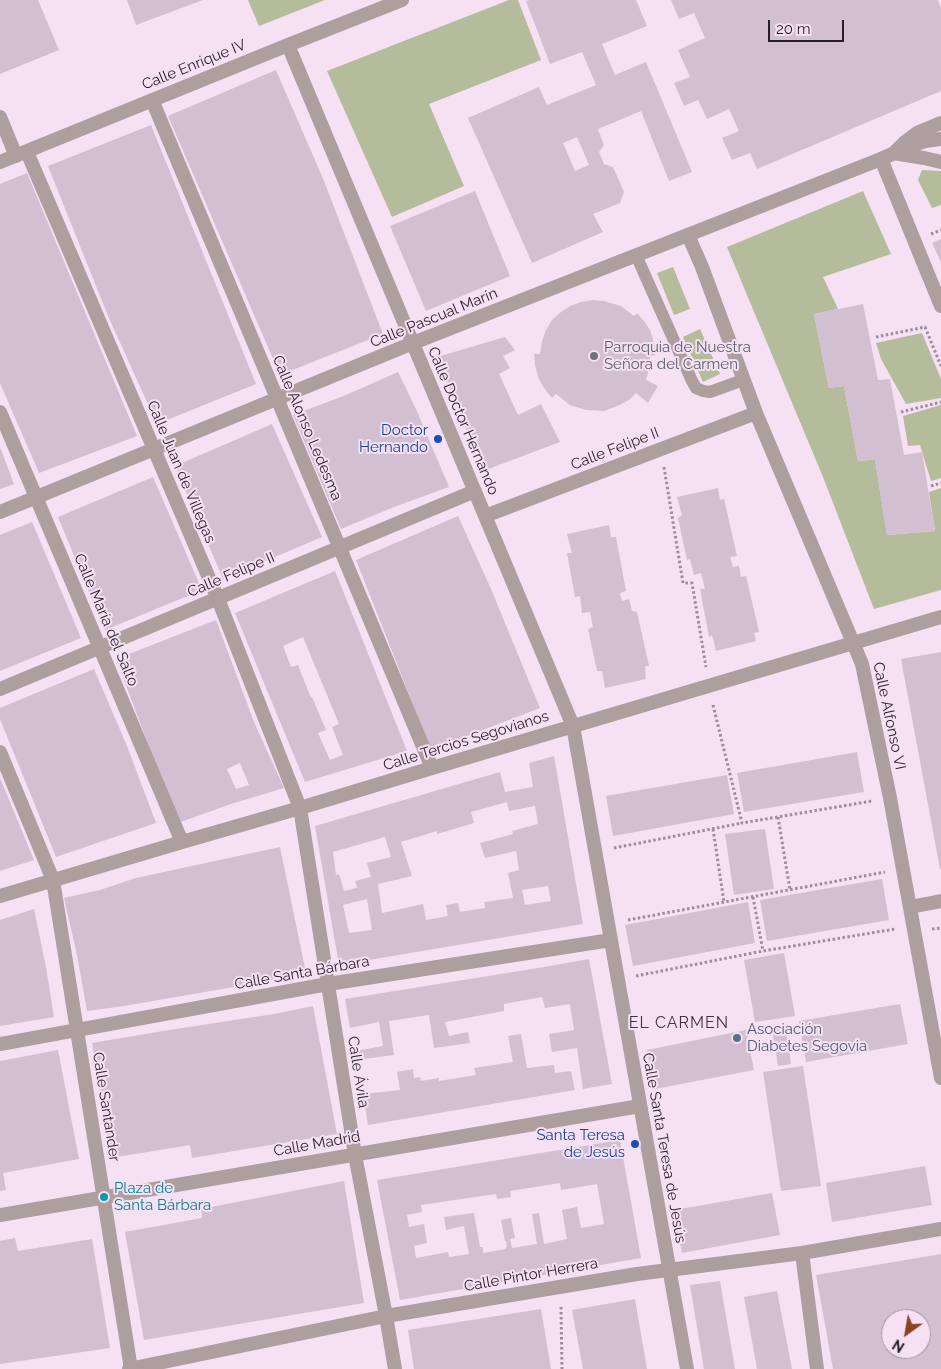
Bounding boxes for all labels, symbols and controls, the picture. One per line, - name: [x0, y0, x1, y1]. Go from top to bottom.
- scale bar: [771, 10, 847, 42]
- text: 20 m: [776, 20, 811, 38]
- street label: Calle Enrique IV: [139, 36, 249, 94]
- street label: Calle Pascual Marín: [368, 284, 500, 352]
- place label: Parroquia de Nuestra Señora del Carmen: [604, 338, 751, 373]
- street label: Calle Doctor Hernando: [424, 344, 502, 498]
- marker: Parroquia de Nuestra Señora del Carmen: [588, 350, 600, 362]
- street label: Calle Alonso Ledesma: [268, 353, 346, 503]
- street label: Calle Juan de Villegas: [143, 398, 219, 546]
- place label: Doctor Hernando: [359, 421, 428, 456]
- street label: Calle Felipe II: [568, 424, 662, 474]
- marker: Doctor Hernando: [432, 433, 444, 445]
- street label: Calle Felipe II: [185, 549, 277, 601]
- street label: Calle María del Salto: [70, 551, 142, 689]
- street label: Calle Alfonso VI: [869, 660, 909, 772]
- street label: Calle Tercios Segovianos: [381, 707, 551, 775]
- street label: Calle Santa Bárbara: [233, 952, 371, 994]
- district label: EL CARMEN: [628, 1013, 730, 1033]
- place label: Asociación Diabetes Segovia: [747, 1020, 867, 1055]
- marker: Asociación Diabetes Segovia: [731, 1032, 743, 1044]
- street label: Calle Ávila: [343, 1035, 373, 1109]
- street label: Calle Santander: [88, 1051, 124, 1163]
- street label: Calle Santa Teresa de Jesús: [638, 1051, 690, 1245]
- place label: Santa Teresa de Jesús: [537, 1126, 625, 1161]
- street label: Calle Madrid: [272, 1128, 362, 1160]
- marker: Santa Teresa de Jesús: [629, 1138, 641, 1150]
- place label: Plaza de Santa Bárbara: [114, 1179, 211, 1214]
- marker: Plaza de Santa Bárbara: [98, 1191, 110, 1203]
- street label: Calle Pintor Herrera: [463, 1254, 599, 1296]
- north arrow: [881, 1309, 931, 1359]
- text: N: [890, 1336, 907, 1355]

